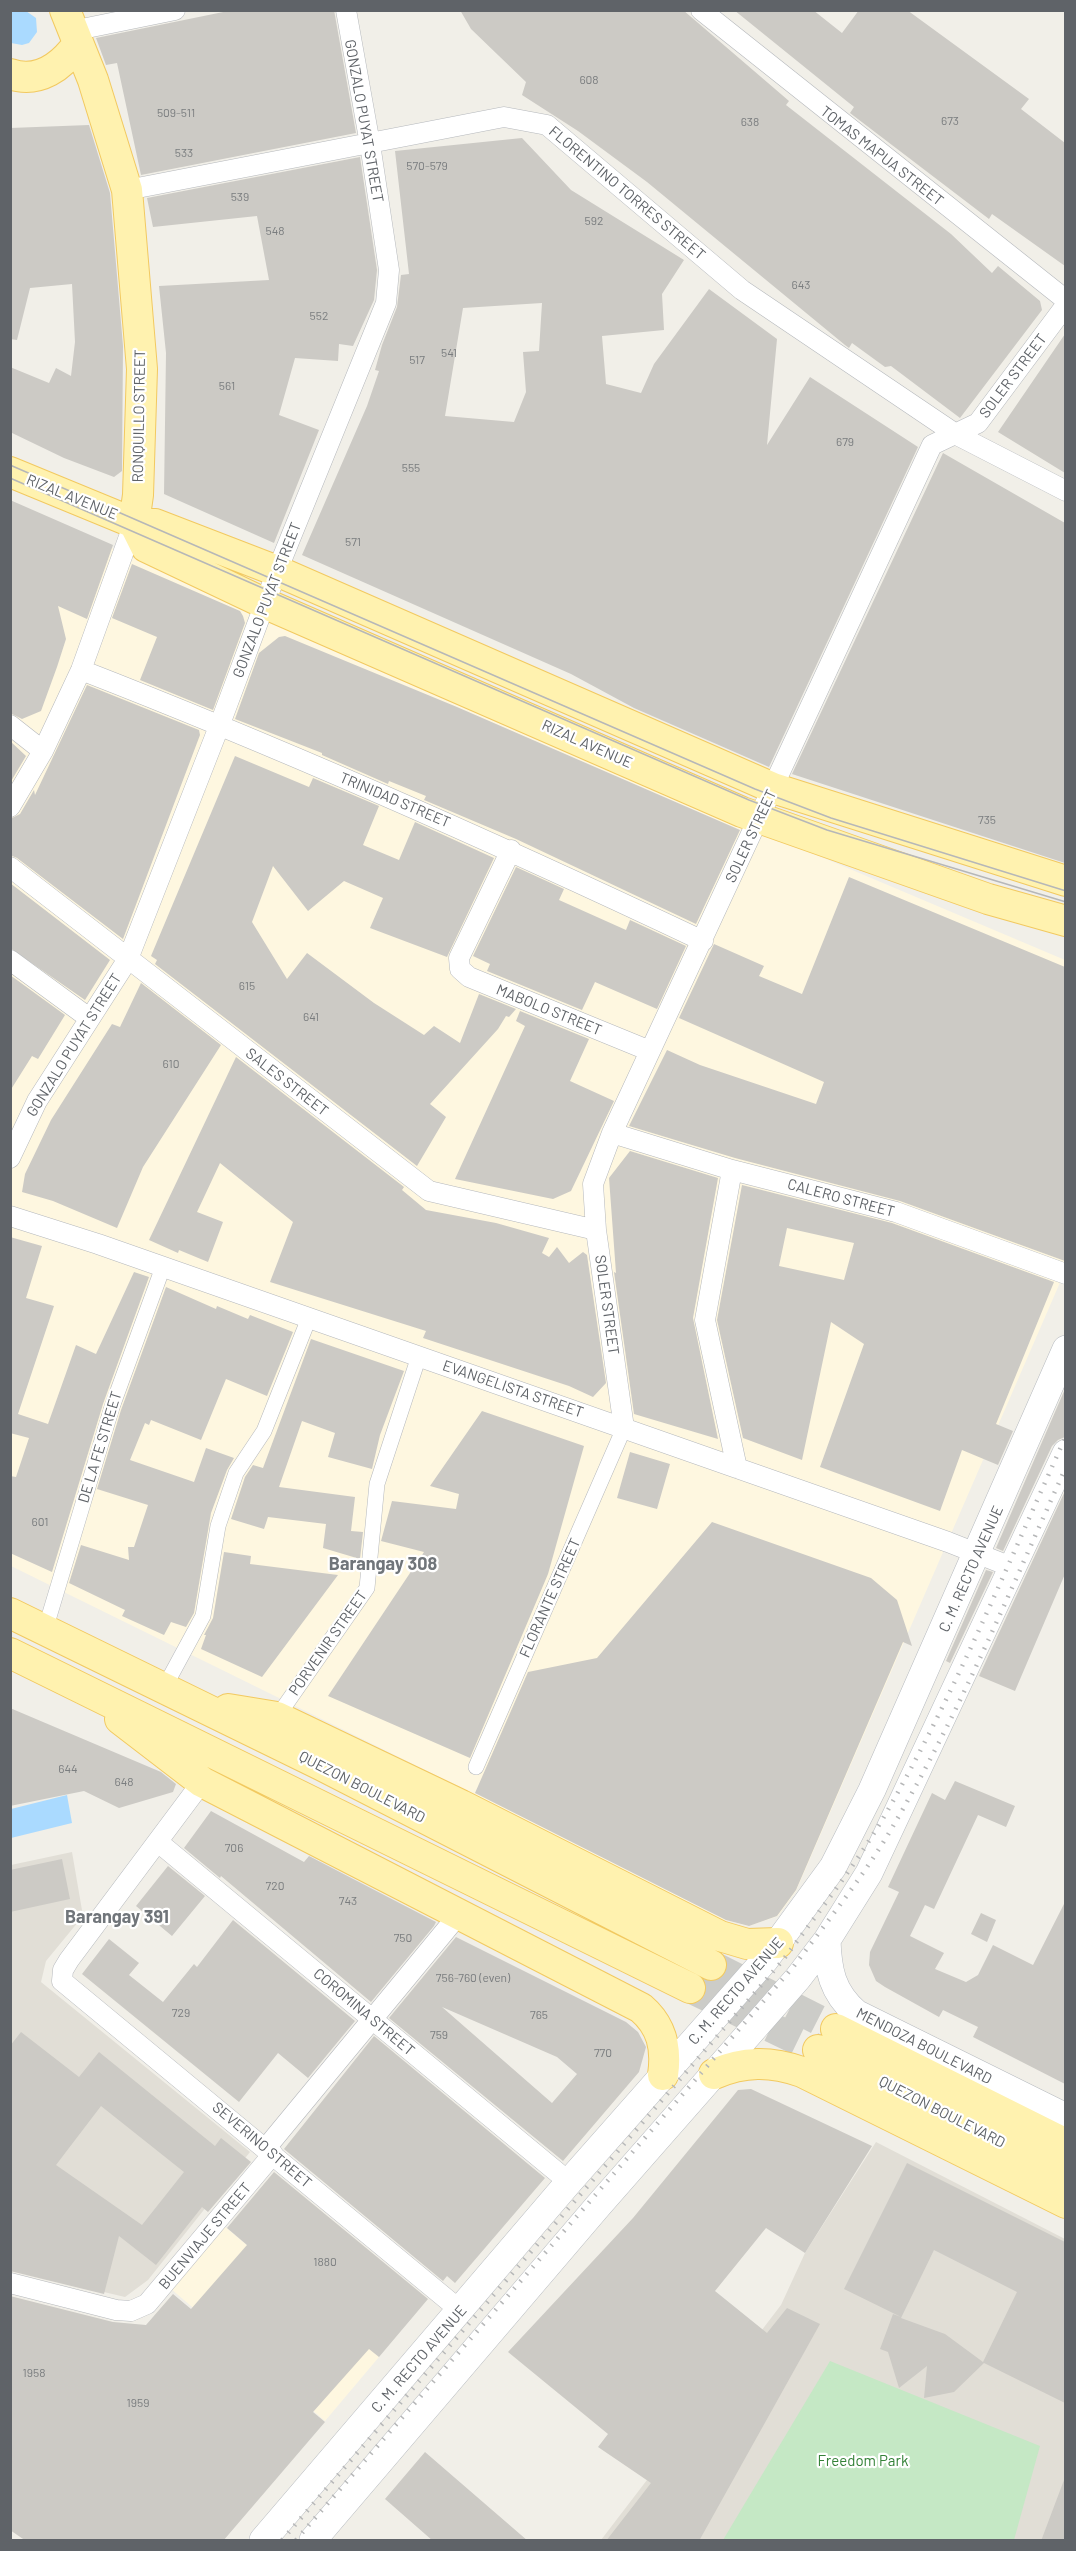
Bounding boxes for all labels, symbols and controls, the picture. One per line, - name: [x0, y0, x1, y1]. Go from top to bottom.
- street label: GONZALO PUYAT STREET: [341, 38, 387, 204]
- house number: 608: [579, 73, 599, 87]
- street label: TOMAS MAPUA STREET: [817, 102, 947, 210]
- house number: 509-511: [157, 106, 195, 120]
- house number: 673: [941, 114, 959, 128]
- house number: 638: [741, 115, 759, 129]
- street label: FLORENTINO TORRES STREET: [545, 122, 709, 264]
- house number: 533: [175, 146, 193, 160]
- house number: 570-579: [406, 159, 448, 173]
- house number: 539: [231, 190, 249, 204]
- house number: 592: [585, 214, 603, 228]
- house number: 548: [265, 224, 285, 238]
- house number: 643: [792, 278, 810, 292]
- house number: 552: [310, 309, 328, 323]
- street label: SOLER STREET: [976, 330, 1050, 422]
- house number: 541: [441, 346, 457, 360]
- street label: RONQUILLO STREET: [129, 349, 149, 483]
- house number: 517: [409, 353, 425, 367]
- house number: 561: [219, 379, 235, 393]
- house number: 679: [836, 435, 854, 449]
- house number: 555: [402, 461, 420, 475]
- street label: RIZAL AVENUE: [24, 470, 120, 524]
- street label: GONZALO PUYAT STREET: [229, 520, 305, 680]
- house number: 571: [345, 535, 361, 549]
- street label: RIZAL AVENUE: [539, 716, 635, 772]
- street label: TRINIDAD STREET: [337, 769, 453, 831]
- street label: SOLER STREET: [722, 787, 780, 885]
- house number: 735: [978, 813, 996, 827]
- street label: GONZALO PUYAT STREET: [23, 970, 125, 1120]
- house number: 615: [239, 979, 255, 993]
- street label: MABOLO STREET: [494, 981, 604, 1039]
- house number: 641: [303, 1010, 319, 1024]
- street label: SALES STREET: [242, 1044, 332, 1120]
- house number: 610: [163, 1057, 179, 1071]
- street label: CALERO STREET: [785, 1175, 897, 1221]
- street label: SOLER STREET: [591, 1254, 623, 1356]
- street label: EVANGELISTA STREET: [440, 1356, 586, 1422]
- street label: DE LA FE STREET: [74, 1389, 126, 1505]
- street label: C. M. RECTO AVENUE: [935, 1503, 1007, 1635]
- house number: 601: [32, 1515, 48, 1529]
- street label: FLORANTE STREET: [516, 1536, 584, 1660]
- district label: Barangay 308: [329, 1553, 437, 1575]
- street label: PORVENIR STREET: [285, 1587, 371, 1699]
- street label: QUEZON BOULEVARD: [296, 1747, 428, 1827]
- house number: 644: [58, 1762, 78, 1776]
- house number: 648: [114, 1775, 134, 1789]
- house number: 706: [225, 1841, 243, 1855]
- house number: 720: [266, 1879, 284, 1893]
- house number: 743: [339, 1894, 357, 1908]
- district label: Barangay 391: [65, 1906, 169, 1928]
- house number: 750: [394, 1931, 412, 1945]
- street label: C. M. RECTO AVENUE: [684, 1934, 788, 2048]
- street label: COROMINA STREET: [310, 1964, 418, 2060]
- house number: 756-760 (even): [436, 1971, 510, 1985]
- street label: MENDOZA BOULEVARD: [853, 2004, 995, 2088]
- house number: 729: [172, 2006, 190, 2020]
- house number: 765: [530, 2008, 548, 2022]
- house number: 759: [430, 2028, 448, 2042]
- house number: 770: [594, 2046, 612, 2060]
- street label: QUEZON BOULEVARD: [876, 2072, 1008, 2152]
- street label: SEVERINO STREET: [209, 2098, 315, 2192]
- street label: BUENVIAJE STREET: [155, 2179, 255, 2293]
- house number: 1880: [313, 2255, 337, 2269]
- street label: C. M. RECTO AVENUE: [367, 2302, 471, 2416]
- house number: 1958: [23, 2366, 45, 2380]
- house number: 1959: [127, 2396, 149, 2410]
- park label: Freedom Park: [818, 2452, 908, 2470]

